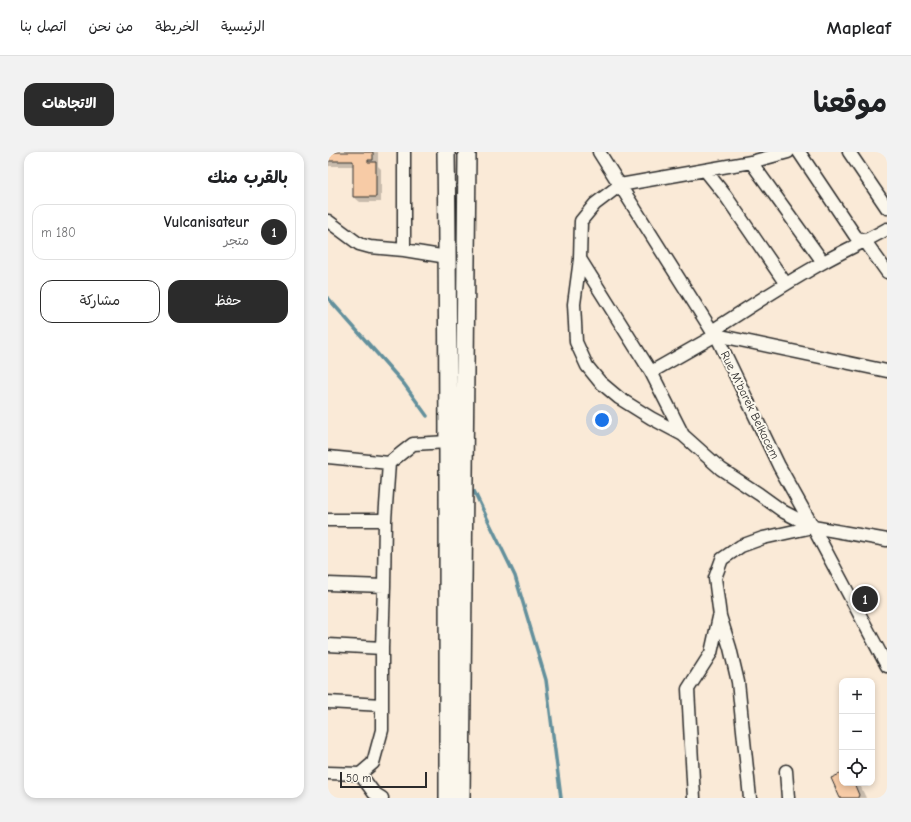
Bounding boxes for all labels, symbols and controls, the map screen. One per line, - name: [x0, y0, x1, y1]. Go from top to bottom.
- text: Mapleaf: [827, 17, 891, 39]
- text: اتصل بنا: [20, 18, 67, 35]
- text: من نحن: [89, 18, 133, 35]
- text: الخريطة: [155, 18, 199, 35]
- text: الرئيسية: [221, 18, 265, 35]
- button: الاتجاهات: [24, 83, 114, 126]
- text: موقعنا: [813, 87, 887, 119]
- text: بالقرب منك: [207, 168, 288, 187]
- text: Vulcanisateur: [164, 213, 249, 231]
- text: 180 m: [41, 225, 76, 240]
- text: 1: [271, 225, 277, 240]
- text: متجر: [224, 233, 249, 248]
- button: مشاركة: [40, 280, 160, 323]
- button: حفظ: [168, 280, 288, 323]
- street label: Rue M'barek Belkacem: [718, 349, 782, 461]
- your location: [592, 410, 612, 430]
- pin: 1: [852, 584, 878, 614]
- map controls: [839, 678, 875, 786]
- button: +: [839, 678, 875, 714]
- button: −: [839, 714, 875, 750]
- button: locate: [839, 750, 875, 786]
- scale bar: [340, 770, 427, 789]
- text: 50 m: [346, 772, 371, 785]

